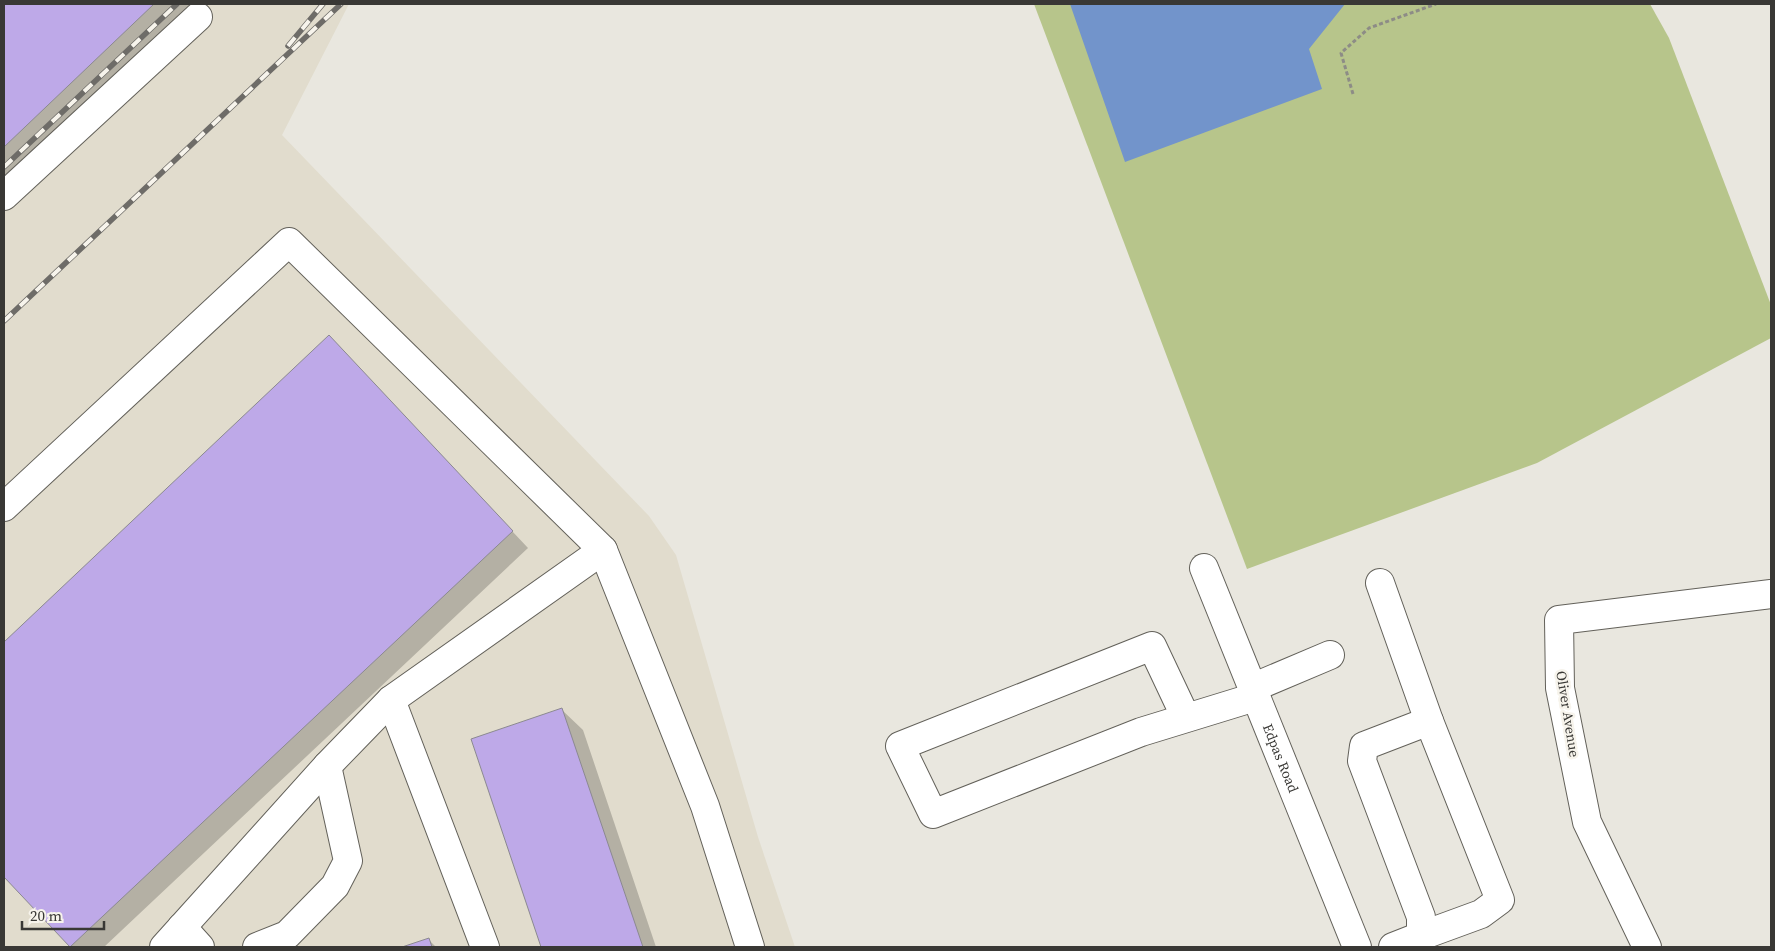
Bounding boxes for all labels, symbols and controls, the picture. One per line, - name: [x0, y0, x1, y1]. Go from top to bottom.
- street label: Oliver Avenue: [1551, 669, 1585, 759]
- street label: Edpas Road: [1258, 721, 1304, 796]
- scale bar: [22, 898, 105, 930]
- text: 20 m: [30, 905, 62, 926]

